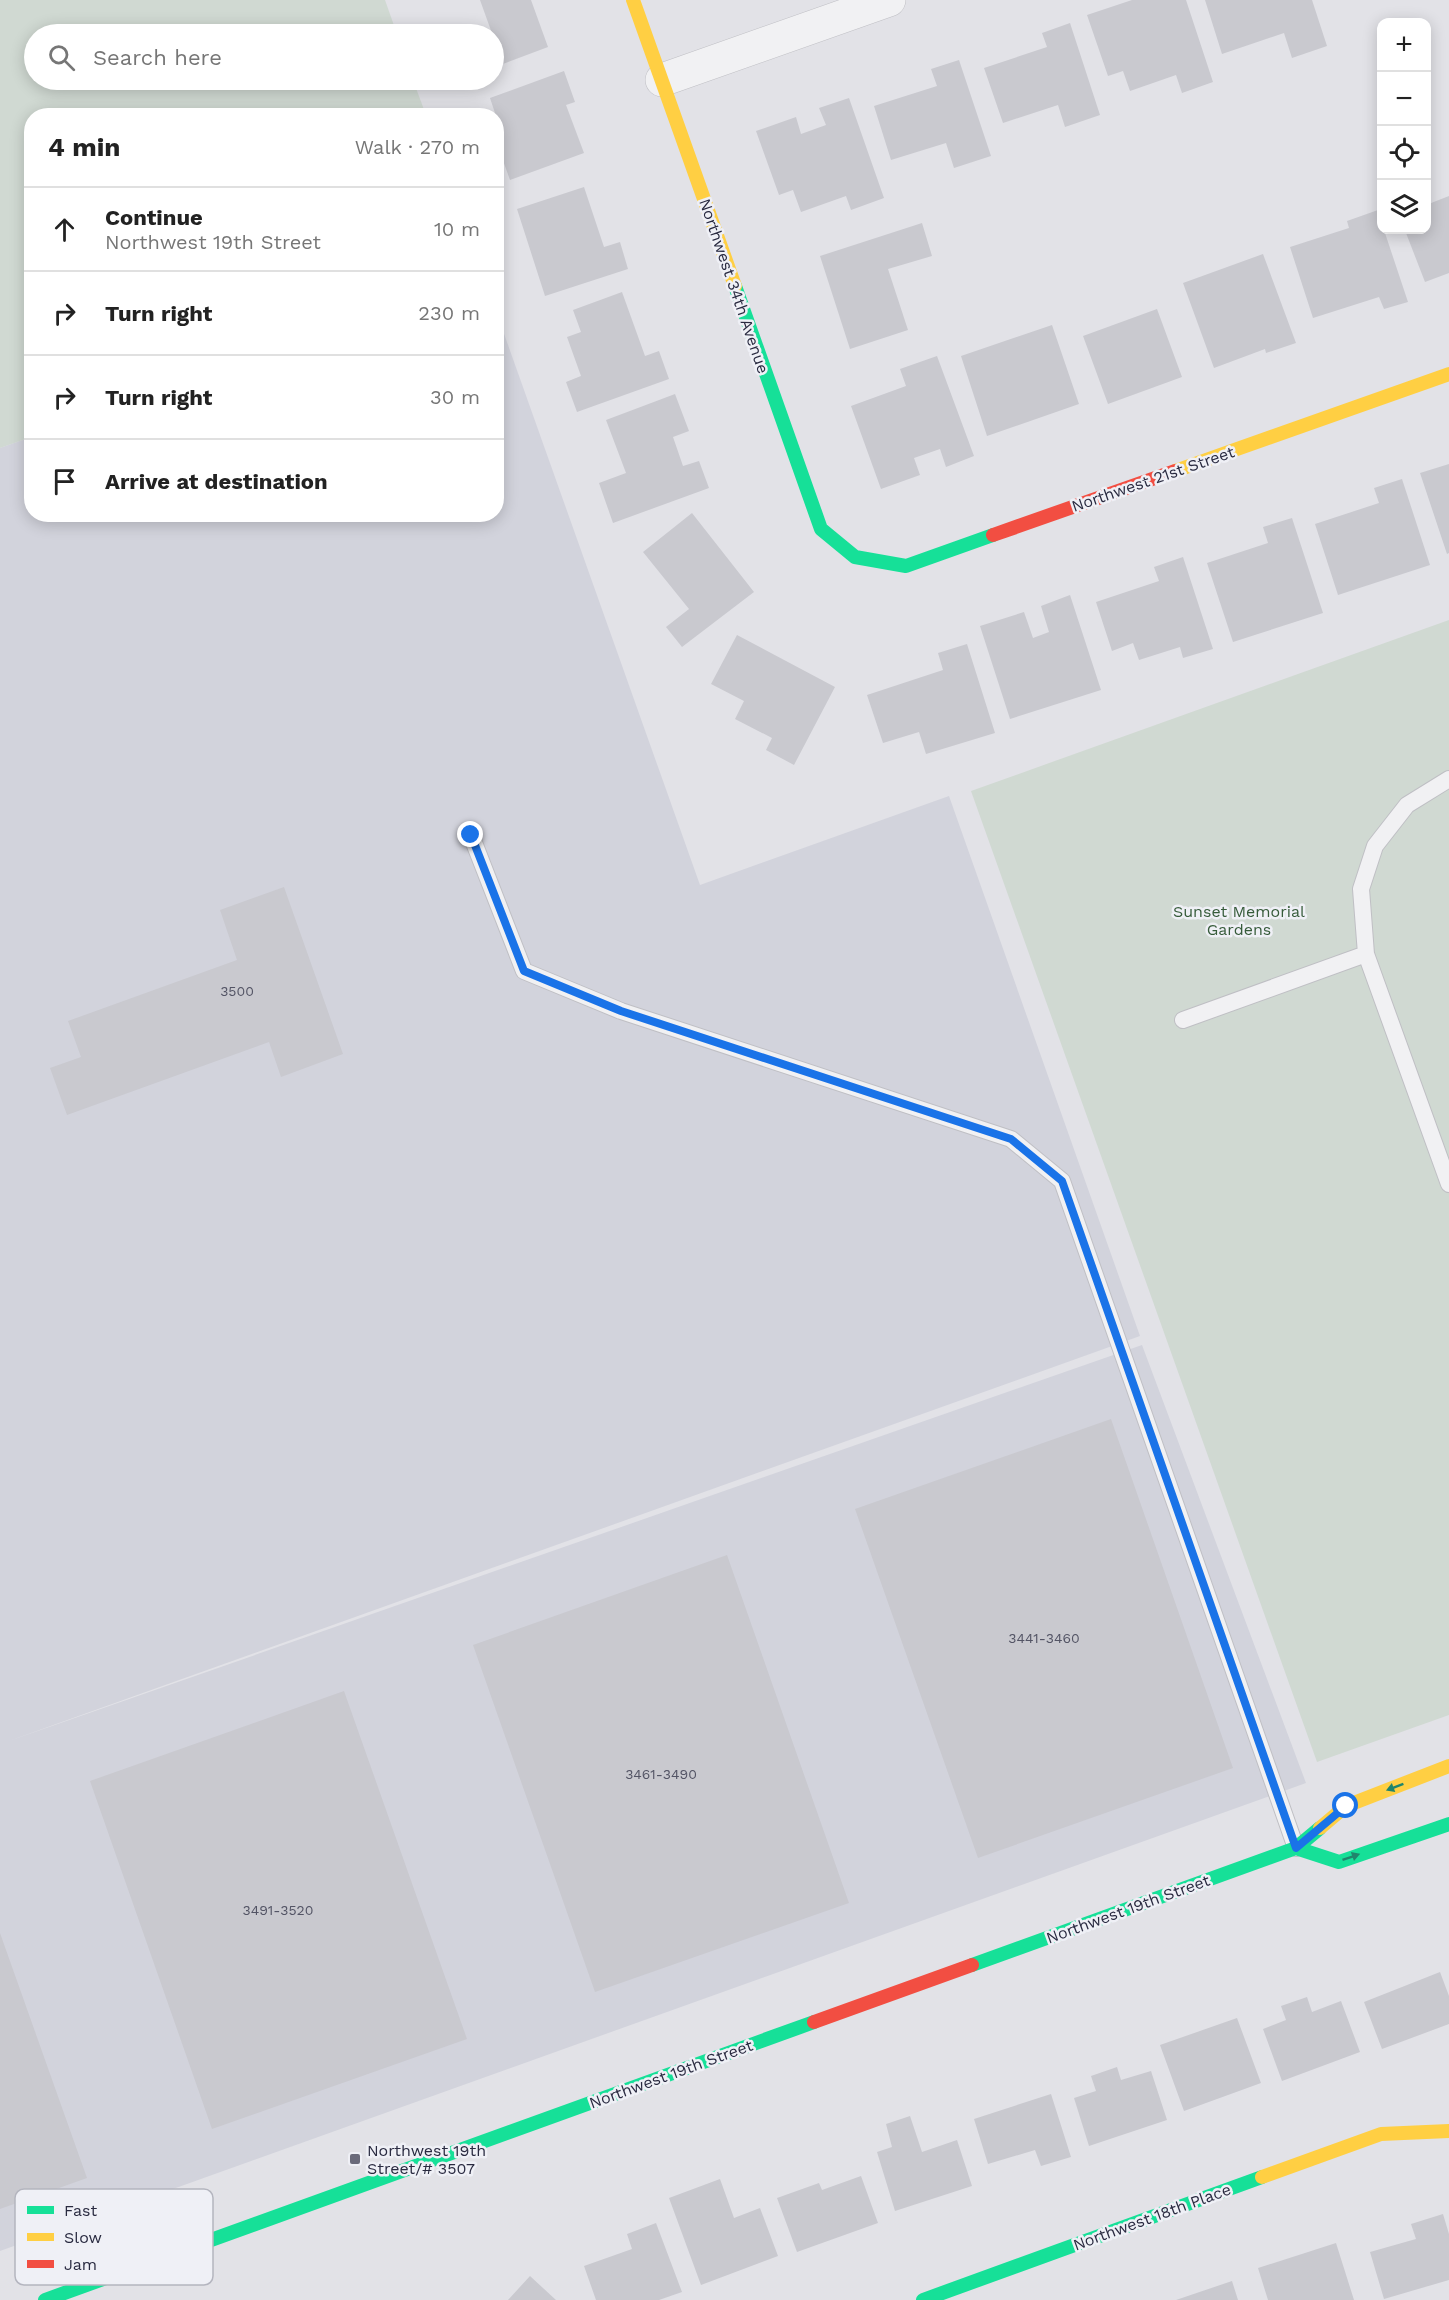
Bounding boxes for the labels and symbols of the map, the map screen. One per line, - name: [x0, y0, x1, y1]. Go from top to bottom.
- street label: Northwest 34th Avenue: [695, 196, 773, 376]
- street label: Northwest 21st Street: [1069, 442, 1237, 516]
- route end: [457, 821, 483, 847]
- park label: Sunset Memorial Gardens: [1173, 902, 1305, 939]
- house number: 3500: [220, 983, 254, 999]
- house number: 3441-3460: [1008, 1630, 1080, 1646]
- house number: 3461-3490: [625, 1766, 697, 1782]
- one-way arrow: [1385, 1782, 1403, 1792]
- route start: [1332, 1792, 1358, 1818]
- one-way arrow: [1342, 1852, 1360, 1862]
- street label: Northwest 19th Street: [1044, 1870, 1213, 1947]
- house number: 3491-3520: [243, 1902, 313, 1918]
- street label: Northwest 19th Street: [587, 2035, 756, 2112]
- place label: Northwest 19th Street/# 3507: [367, 2141, 486, 2178]
- marker: Northwest 19th Street/# 3507: [348, 2152, 362, 2166]
- street label: Northwest 18th Place: [1071, 2180, 1233, 2254]
- legend: [15, 2189, 213, 2285]
- text: Fast: [64, 2201, 97, 2220]
- text: Slow: [64, 2228, 102, 2247]
- text: Jam: [64, 2255, 97, 2274]

